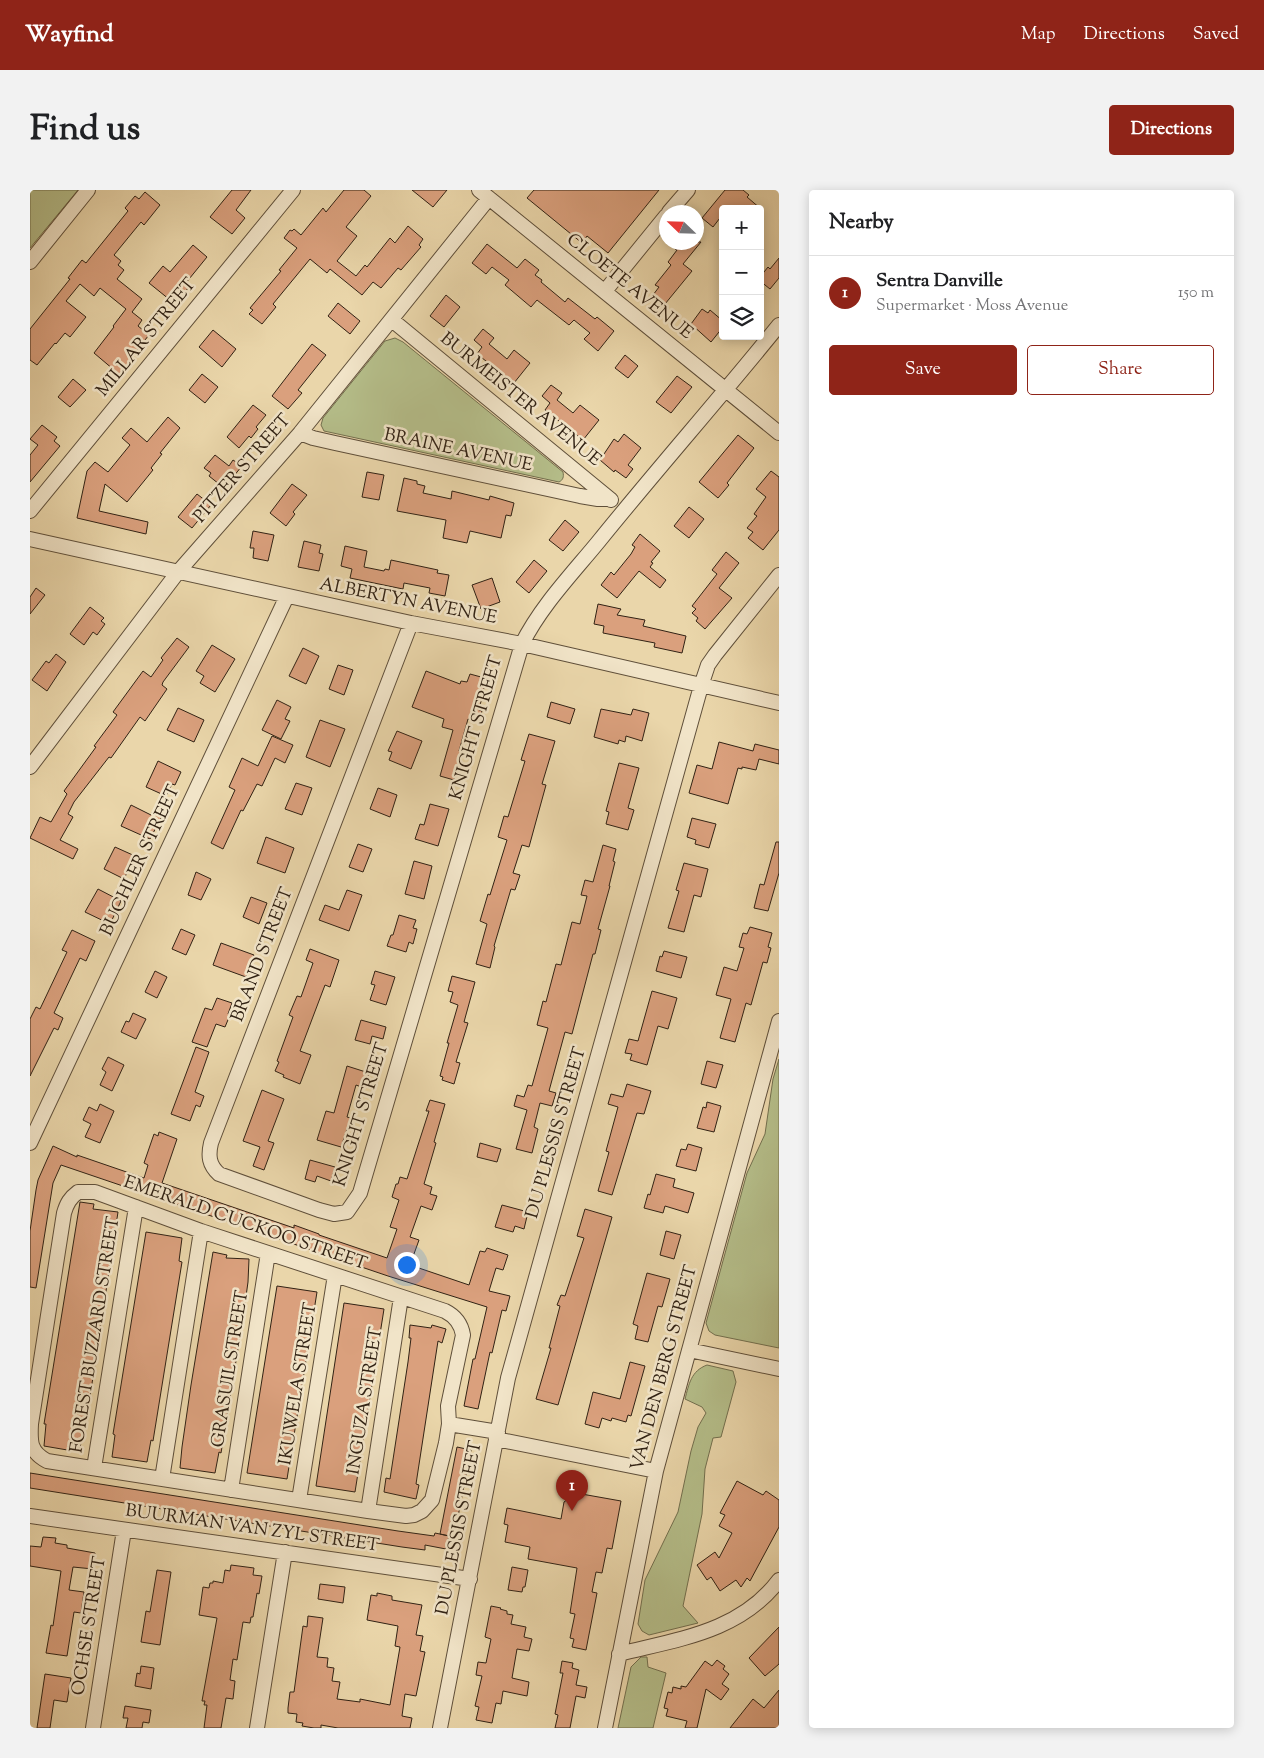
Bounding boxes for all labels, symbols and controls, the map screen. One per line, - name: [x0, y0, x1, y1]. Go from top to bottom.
- text: Wayfind: [25, 18, 113, 52]
- text: Map: [1021, 22, 1056, 48]
- text: Directions: [1084, 22, 1165, 48]
- text: Saved: [1193, 22, 1239, 48]
- text: Find us: [30, 105, 140, 156]
- button: Directions: [1109, 105, 1234, 155]
- north arrow: [659, 205, 704, 250]
- map controls: [719, 205, 764, 340]
- button: +: [719, 205, 764, 250]
- text: Nearby: [829, 208, 894, 238]
- street label: CLOETE AVENUE: [560, 228, 698, 346]
- button: −: [719, 250, 764, 295]
- text: Sentra Danville: [876, 268, 1003, 295]
- street label: MILLAR STREET: [91, 273, 203, 403]
- text: 1: [842, 282, 848, 305]
- text: 150 m: [1178, 282, 1214, 305]
- button: layers: [719, 295, 764, 340]
- text: Supermarket · Moss Avenue: [876, 295, 1068, 318]
- street label: BURMEISTER AVENUE: [434, 327, 606, 473]
- button: Save: [829, 345, 1017, 395]
- button: Share: [1027, 345, 1214, 395]
- street label: PITZER STREET: [188, 408, 298, 529]
- street label: BRAINE AVENUE: [381, 423, 535, 479]
- street label: ALBERTYN AVENUE: [317, 572, 499, 632]
- street label: KNIGHT STREET: [444, 652, 510, 803]
- street label: BUCHLER STREET: [95, 781, 188, 941]
- street label: BRAND STREET: [225, 884, 301, 1026]
- street label: KNIGHT STREET: [328, 1039, 396, 1190]
- street label: DU PLESSIS STREET: [520, 1044, 594, 1222]
- street label: EMERALD CUCKOO STREET: [120, 1170, 371, 1278]
- street label: FOREST BUZZARD STREET: [64, 1215, 128, 1455]
- your location: [394, 1252, 420, 1278]
- street label: VAN DEN BERG STREET: [625, 1262, 705, 1474]
- street label: GRASUIL STREET: [206, 1288, 256, 1449]
- street label: IKUWELA STREET: [273, 1301, 325, 1467]
- street label: INGUZA STREET: [342, 1325, 391, 1477]
- street label: DU PLESSIS STREET: [430, 1438, 490, 1617]
- pin: 1: [556, 1470, 588, 1511]
- street label: BUURMAN VAN ZYL STREET: [123, 1498, 381, 1560]
- street label: OCHSE STREET: [66, 1554, 114, 1697]

